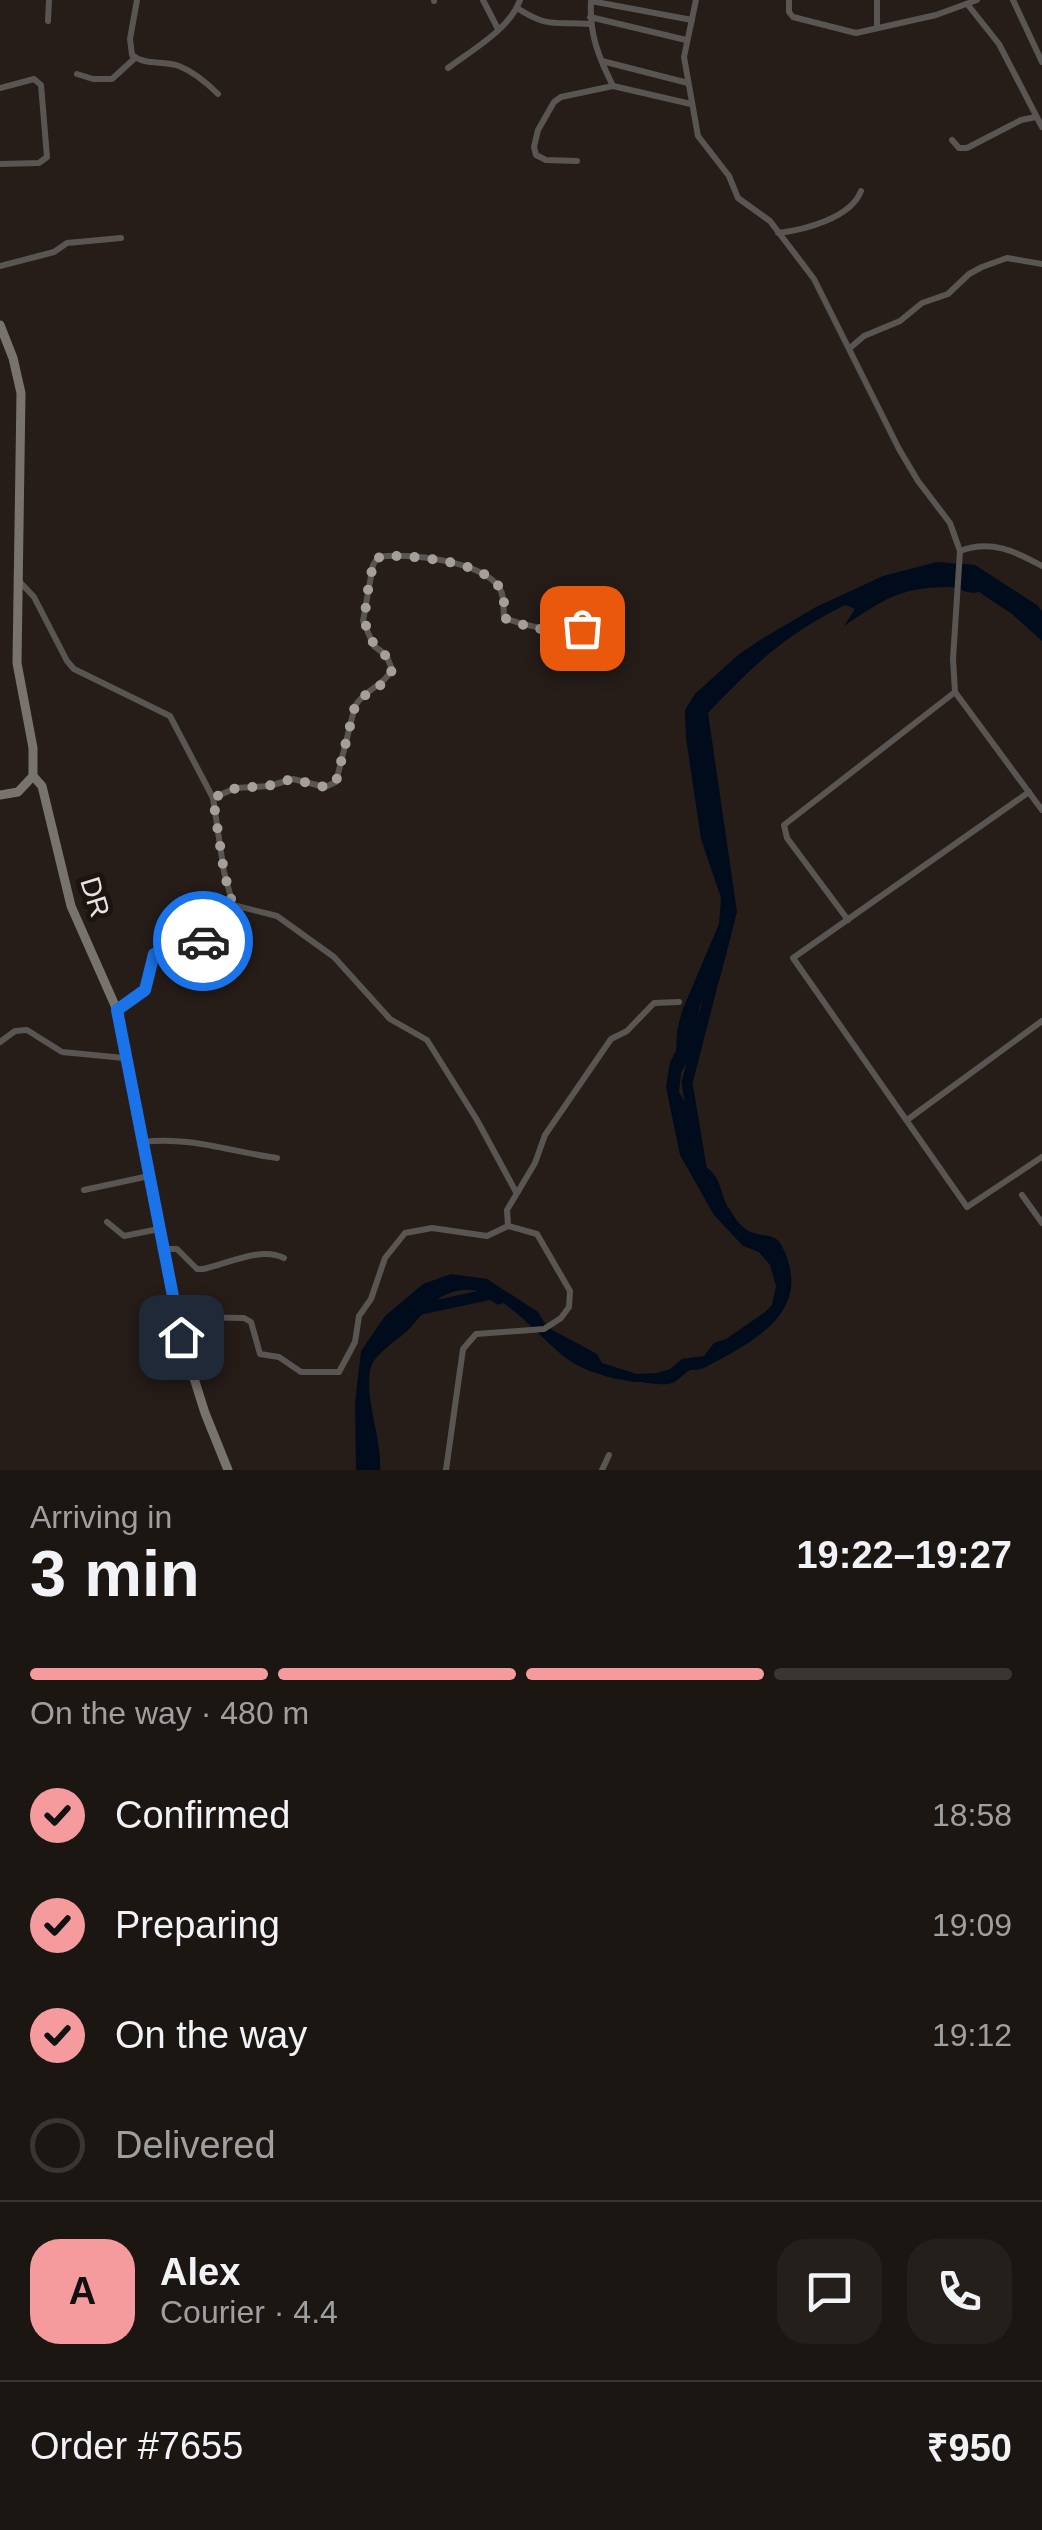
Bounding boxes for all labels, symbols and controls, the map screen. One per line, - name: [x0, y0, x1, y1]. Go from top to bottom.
- pin: [540, 586, 625, 671]
- icon: bag: [555, 601, 610, 656]
- street label: DR: [74, 873, 116, 921]
- courier: [153, 891, 253, 991]
- icon: car: [176, 914, 231, 969]
- pin: [139, 1295, 224, 1380]
- icon: home: [154, 1310, 209, 1365]
- text: Arriving in: [30, 1499, 172, 1535]
- text: 19:22–19:27: [796, 1534, 1012, 1576]
- text: 3 min: [30, 1537, 200, 1610]
- text: On the way · 480 m: [30, 1695, 309, 1731]
- icon: check: [30, 1788, 85, 1843]
- text: Confirmed: [115, 1794, 290, 1836]
- text: 18:58: [932, 1797, 1012, 1833]
- icon: check: [30, 1898, 85, 1953]
- text: Preparing: [115, 1904, 280, 1946]
- text: 19:09: [932, 1907, 1012, 1943]
- icon: check: [30, 2008, 85, 2063]
- text: On the way: [115, 2014, 307, 2056]
- text: 19:12: [932, 2017, 1012, 2053]
- text: Delivered: [115, 2124, 276, 2166]
- button: chat: [777, 2239, 882, 2344]
- button: phone: [907, 2239, 1012, 2344]
- text: Alex: [160, 2251, 240, 2293]
- text: A: [69, 2270, 96, 2312]
- text: Courier · 4.4: [160, 2294, 338, 2330]
- text: Order #7655: [30, 2425, 243, 2467]
- text: ₹950: [927, 2427, 1012, 2469]

